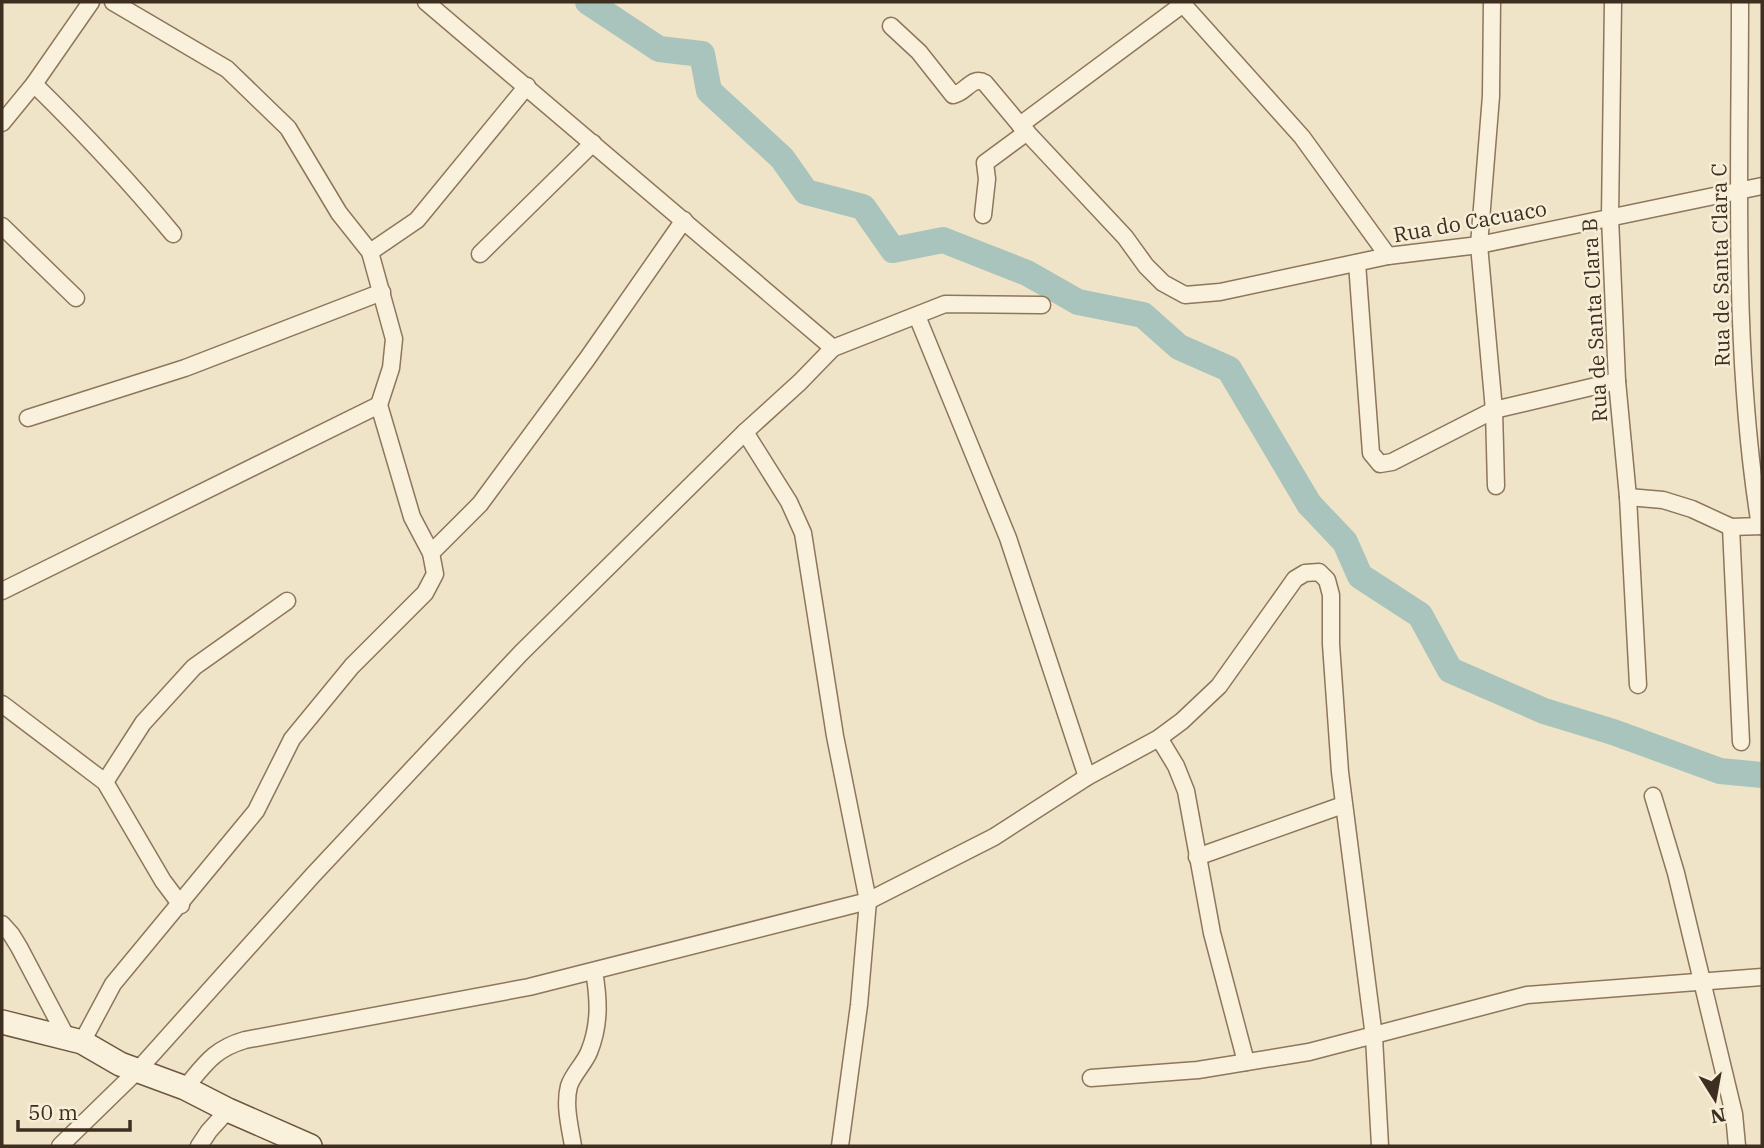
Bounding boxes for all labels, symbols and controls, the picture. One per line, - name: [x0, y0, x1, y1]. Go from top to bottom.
- street label: Rua de Santa Clara C: [1704, 163, 1736, 367]
- street label: Rua do Cacuaco: [1391, 194, 1549, 248]
- street label: Rua de Santa Clara B: [1575, 217, 1613, 423]
- north arrow: [1680, 1064, 1750, 1134]
- scale bar: [18, 1088, 130, 1132]
- text: 50 m: [28, 1098, 78, 1126]
- text: N: [1709, 1102, 1728, 1129]

